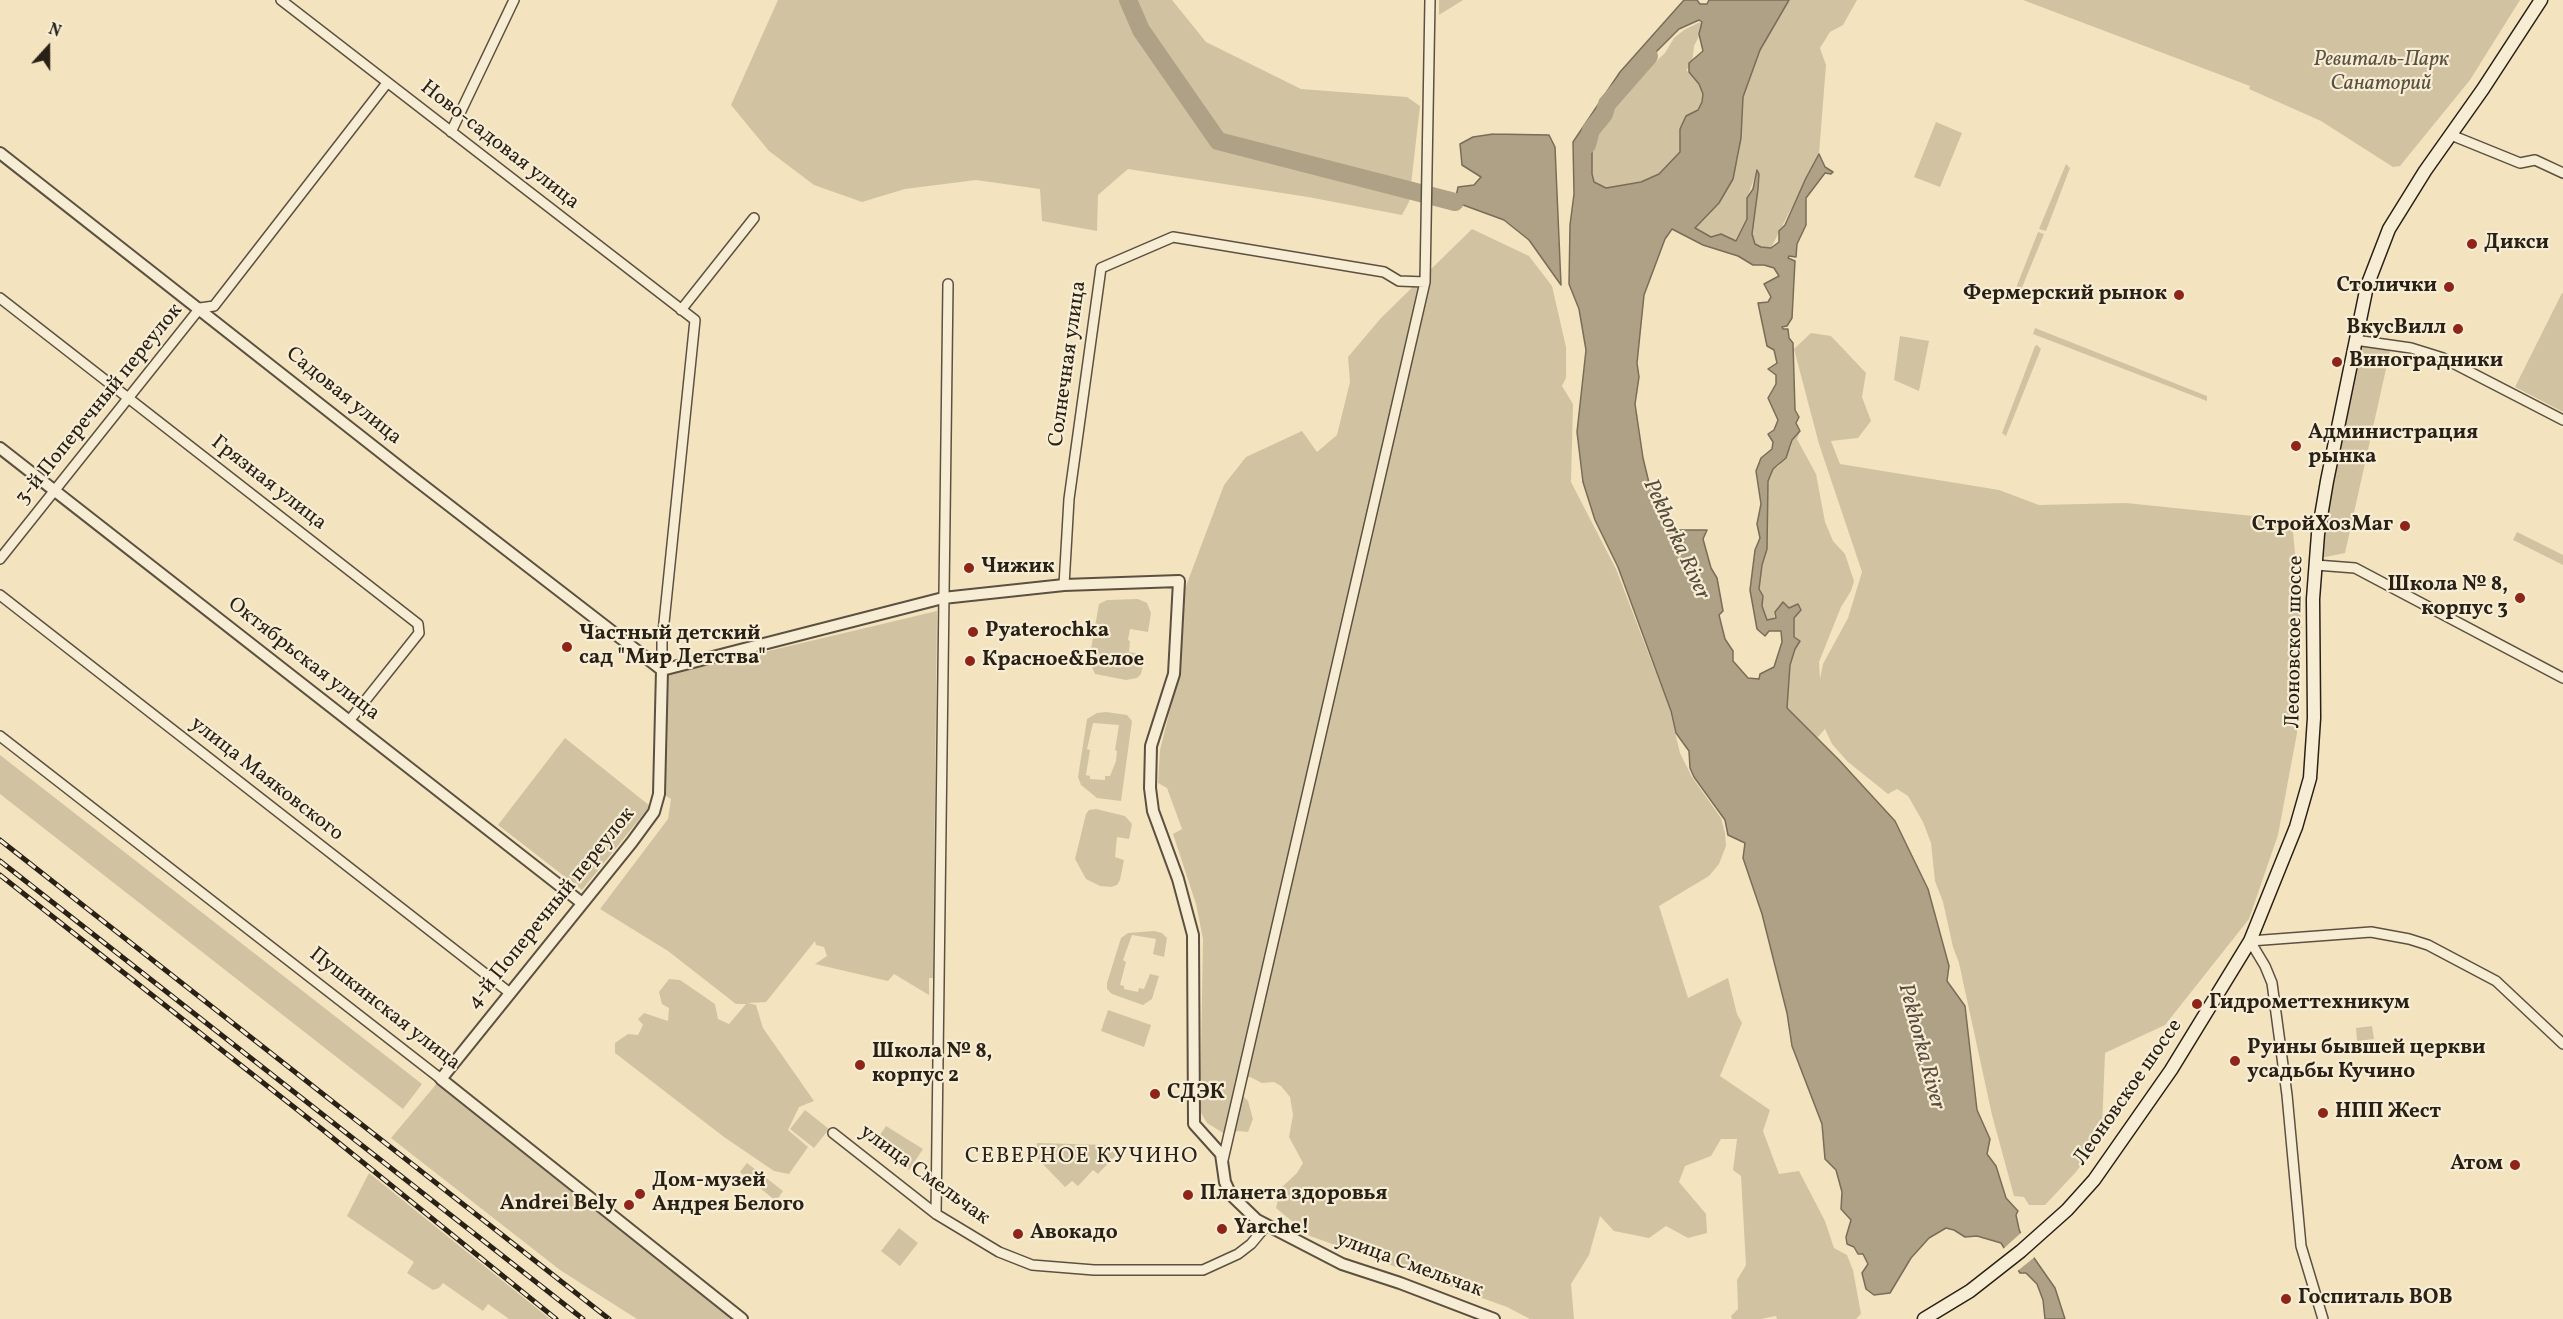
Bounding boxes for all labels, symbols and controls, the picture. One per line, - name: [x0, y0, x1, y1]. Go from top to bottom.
- north arrow: [18, 18, 78, 78]
- text: N: [45, 19, 64, 44]
- park label: Ревиталь-Парк Санаторий: [2313, 48, 2449, 98]
- street label: Ново-садовая улица: [414, 76, 584, 216]
- place label: Дикси: [2484, 231, 2549, 257]
- marker: Дикси: [2465, 237, 2479, 251]
- place label: Столички: [2336, 274, 2437, 300]
- street label: Солнечная улица: [1045, 279, 1093, 449]
- marker: Столички: [2442, 280, 2456, 294]
- place label: Фермерский рынок: [1963, 282, 2167, 308]
- marker: Фермерский рынок: [2172, 288, 2186, 302]
- street label: 3-й Поперечный переулок: [11, 299, 189, 511]
- place label: ВкусВилл: [2346, 316, 2446, 342]
- marker: ВкусВилл: [2451, 322, 2465, 336]
- street label: Садовая улица: [280, 343, 406, 451]
- place label: Виноградники: [2349, 349, 2503, 375]
- marker: Виноградники: [2330, 355, 2344, 369]
- place label: Администрация рынка: [2308, 421, 2478, 471]
- street label: Грязная улица: [205, 431, 331, 537]
- marker: Администрация рынка: [2289, 439, 2303, 453]
- water label: Pekhorka River: [1636, 476, 1714, 604]
- place label: СтройХозМаг: [2252, 513, 2393, 539]
- marker: СтройХозМаг: [2398, 519, 2412, 533]
- place label: Чижик: [981, 555, 1054, 581]
- street label: Леоновское шоссе: [2282, 555, 2310, 729]
- marker: Чижик: [962, 561, 976, 575]
- place label: Школа № 8, корпус 3: [2388, 573, 2508, 623]
- marker: Школа № 8, корпус 3: [2513, 591, 2527, 605]
- street label: Октябрьская улица: [222, 593, 384, 727]
- place label: Pyaterochka: [985, 619, 1109, 645]
- place label: Частный детский сад "Мир Детства": [579, 622, 766, 672]
- marker: Pyaterochka: [966, 625, 980, 639]
- marker: Частный детский сад "Мир Детства": [560, 640, 574, 654]
- place label: Красное&Белое: [982, 648, 1144, 674]
- marker: Красное&Белое: [963, 654, 977, 668]
- street label: улица Маяковского: [184, 712, 348, 848]
- street label: 4-й Поперечный переулок: [463, 803, 641, 1015]
- street label: Пушкинская улица: [303, 943, 465, 1077]
- water label: Pekhorka River: [1890, 981, 1950, 1113]
- place label: Гидрометтехникум: [2209, 991, 2410, 1017]
- marker: Гидрометтехникум: [2190, 997, 2204, 1011]
- street label: Леоновское шоссе: [2069, 1015, 2189, 1171]
- place label: Руины бывшей церкви усадьбы Кучино: [2247, 1036, 2486, 1086]
- place label: Школа № 8, корпус 2: [872, 1040, 992, 1090]
- marker: Руины бывшей церкви усадьбы Кучино: [2228, 1054, 2242, 1068]
- marker: Школа № 8, корпус 2: [853, 1058, 867, 1072]
- place label: СДЭК: [1167, 1081, 1225, 1107]
- marker: СДЭК: [1148, 1087, 1162, 1101]
- place label: НПП Жест: [2335, 1100, 2441, 1126]
- marker: НПП Жест: [2316, 1106, 2330, 1120]
- street label: улица Смельчак: [854, 1120, 994, 1232]
- district label: СЕВЕРНОЕ КУЧИНО: [965, 1145, 1199, 1171]
- place label: Атом: [2450, 1152, 2503, 1178]
- marker: Атом: [2508, 1158, 2522, 1172]
- place label: Дом-музей Андрея Белого: [652, 1169, 804, 1219]
- place label: Планета здоровья: [1200, 1182, 1388, 1208]
- marker: Дом-музей Андрея Белого: [633, 1187, 647, 1201]
- marker: Планета здоровья: [1181, 1188, 1195, 1202]
- place label: Andrei Bely: [500, 1192, 617, 1218]
- marker: Andrei Bely: [622, 1198, 636, 1212]
- place label: Yarche!: [1234, 1216, 1310, 1242]
- place label: Авокадо: [1030, 1221, 1118, 1247]
- marker: Yarche!: [1215, 1222, 1229, 1236]
- marker: Авокадо: [1011, 1227, 1025, 1241]
- street label: улица Смельчак: [1332, 1228, 1486, 1304]
- place label: Госпиталь ВОВ: [2298, 1286, 2452, 1312]
- marker: Госпиталь ВОВ: [2279, 1292, 2293, 1306]

